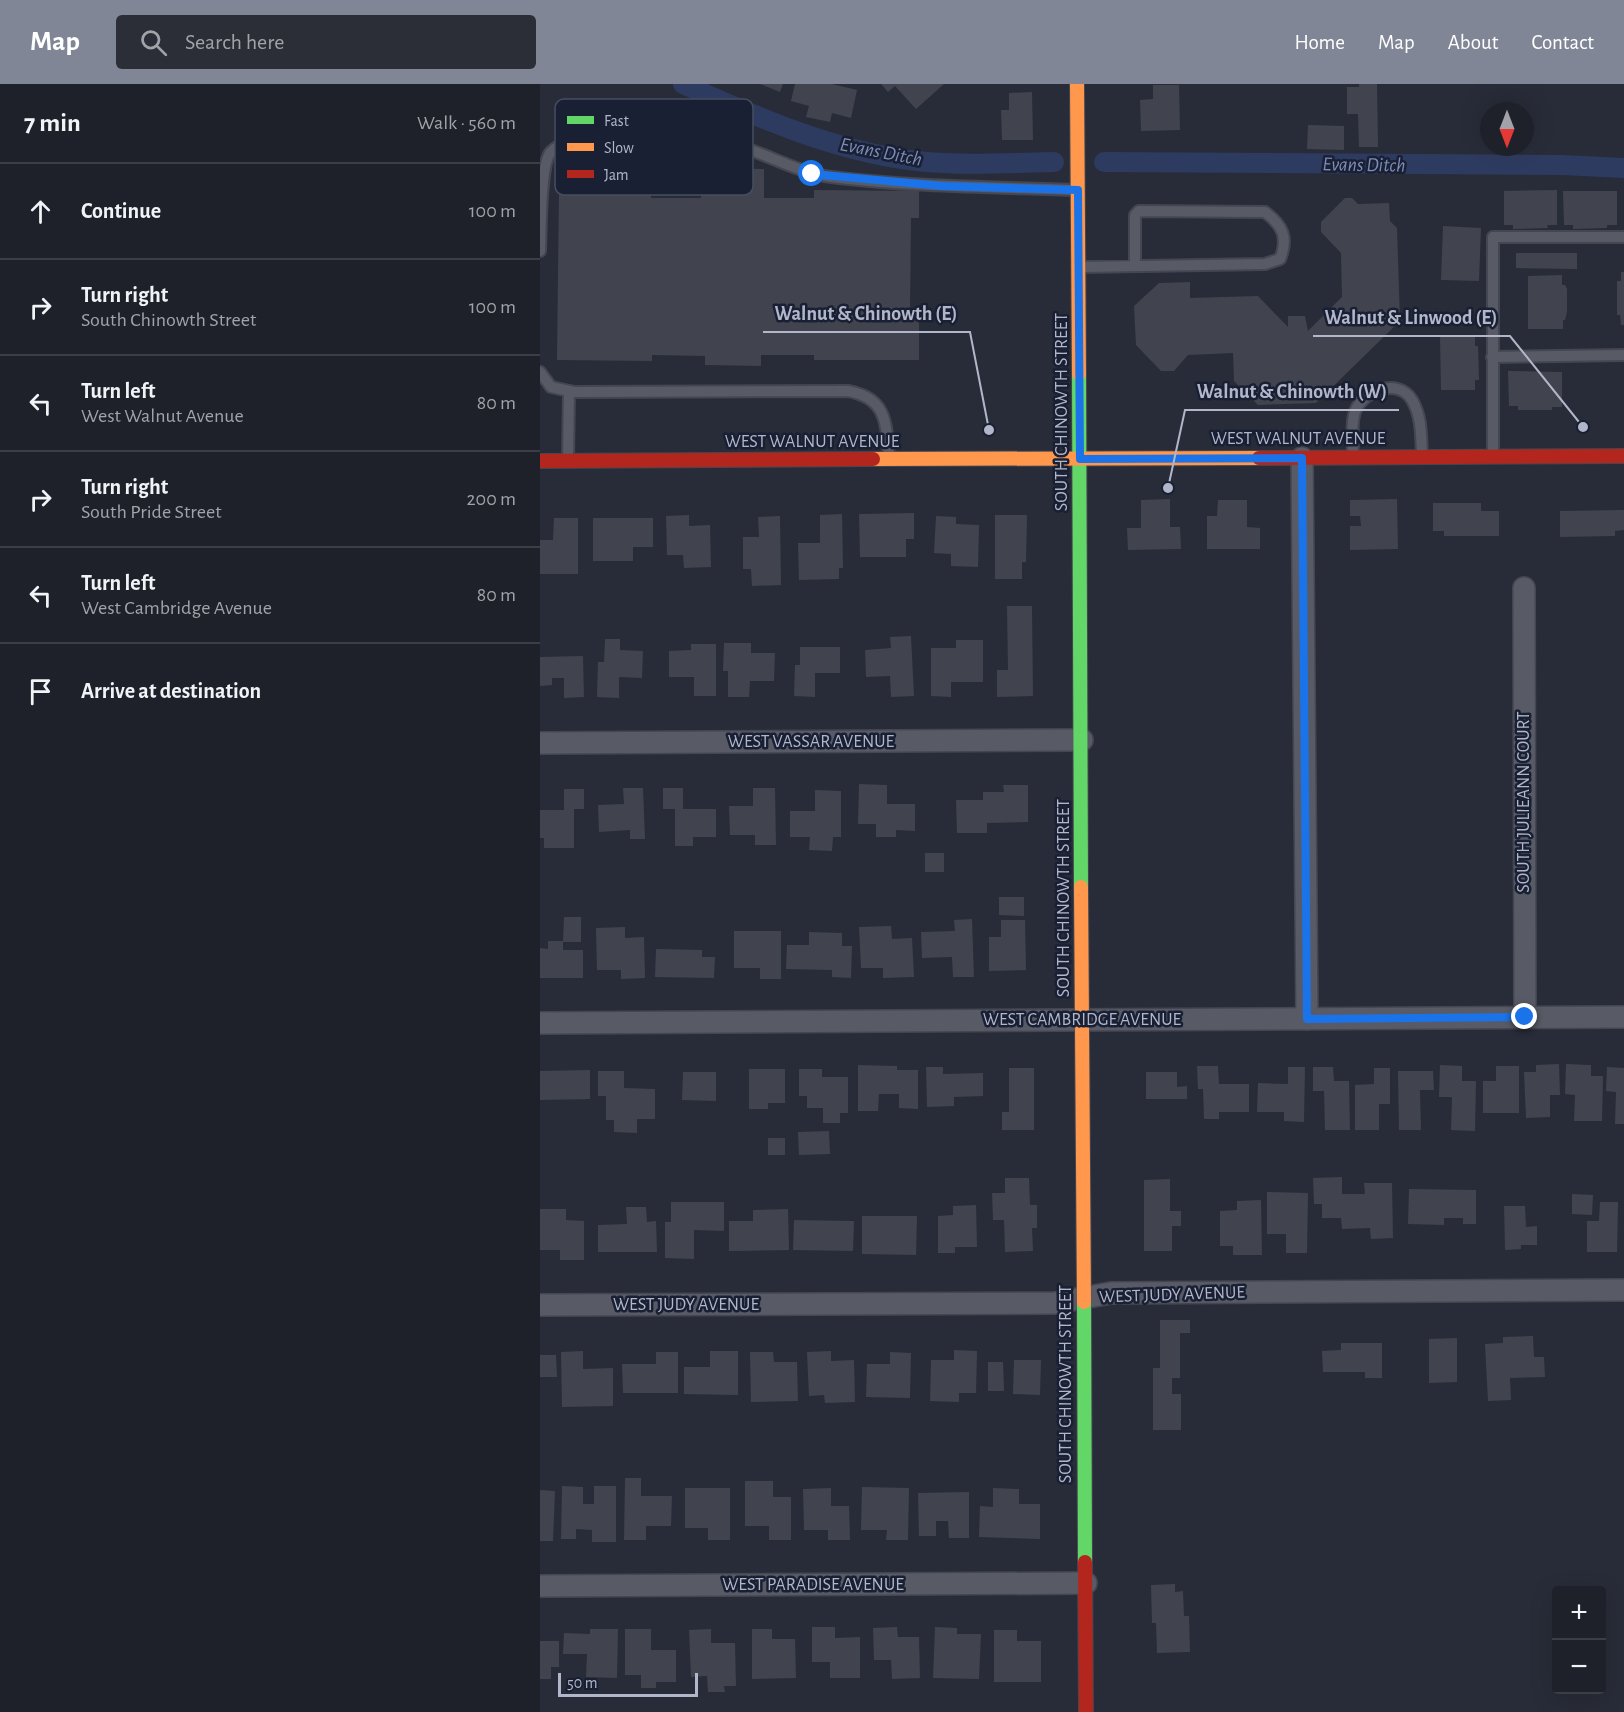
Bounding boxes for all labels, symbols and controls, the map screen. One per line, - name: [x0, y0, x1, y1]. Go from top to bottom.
- search box: [116, 15, 536, 69]
- icon: search: [137, 26, 170, 59]
- text: Map: [30, 28, 80, 56]
- text: Search here: [185, 31, 284, 53]
- text: Home: [1294, 32, 1345, 53]
- text: Map: [1378, 32, 1415, 53]
- text: About: [1448, 32, 1498, 53]
- text: Contact: [1531, 32, 1594, 53]
- legend: [555, 99, 753, 195]
- north arrow: [1480, 102, 1534, 156]
- text: 7 min: [24, 110, 81, 136]
- text: Walk · 560 m: [417, 113, 516, 133]
- text: Fast: [604, 113, 629, 129]
- water label: Evans Ditch: [838, 134, 924, 170]
- text: Slow: [604, 140, 634, 156]
- water label: Evans Ditch: [1322, 154, 1406, 176]
- route start: [798, 160, 824, 186]
- text: Jam: [604, 167, 629, 183]
- icon: ahead: [24, 195, 57, 228]
- text: Continue: [81, 200, 161, 222]
- text: 100 m: [469, 201, 516, 221]
- text: Turn right: [81, 284, 168, 306]
- icon: right: [24, 291, 57, 324]
- callout: Walnut & Chinowth (E): [763, 294, 970, 332]
- text: 100 m: [469, 297, 516, 317]
- callout: Walnut & Linwood (E): [1313, 298, 1510, 336]
- text: Walnut & Chinowth (E): [775, 304, 957, 324]
- text: Walnut & Linwood (E): [1324, 308, 1498, 328]
- text: South Chinowth Street: [81, 310, 256, 330]
- street label: SOUTH CHINOWTH STREET: [1053, 313, 1071, 511]
- callout: Walnut & Chinowth (W): [1185, 372, 1399, 410]
- text: Turn left: [81, 380, 155, 402]
- text: Walnut & Chinowth (W): [1197, 382, 1387, 402]
- icon: left: [24, 387, 57, 420]
- text: 80 m: [477, 393, 516, 413]
- text: West Walnut Avenue: [81, 406, 244, 426]
- street label: WEST WALNUT AVENUE: [1211, 430, 1386, 448]
- street label: WEST WALNUT AVENUE: [725, 433, 900, 451]
- text: Turn right: [81, 476, 168, 498]
- icon: right: [24, 483, 57, 516]
- text: 200 m: [466, 489, 516, 509]
- text: South Pride Street: [81, 502, 222, 522]
- text: Turn left: [81, 572, 155, 594]
- icon: left: [24, 579, 57, 612]
- text: 80 m: [477, 585, 516, 605]
- text: West Cambridge Avenue: [81, 598, 272, 618]
- icon: arrive: [24, 675, 57, 708]
- text: Arrive at destination: [81, 680, 261, 702]
- street label: SOUTH JULIEANN COURT: [1515, 711, 1533, 893]
- street label: WEST VASSAR AVENUE: [728, 733, 894, 751]
- street label: SOUTH CHINOWTH STREET: [1055, 799, 1073, 997]
- route end: [1511, 1003, 1537, 1029]
- street label: WEST CAMBRIDGE AVENUE: [983, 1011, 1181, 1029]
- street label: WEST JUDY AVENUE: [1099, 1283, 1246, 1307]
- street label: SOUTH CHINOWTH STREET: [1057, 1285, 1075, 1483]
- street label: WEST JUDY AVENUE: [613, 1296, 759, 1314]
- street label: WEST PARADISE AVENUE: [722, 1576, 904, 1594]
- map controls: [1552, 1586, 1606, 1694]
- button: +: [1552, 1586, 1606, 1640]
- button: −: [1552, 1640, 1606, 1694]
- scale bar: [558, 1670, 698, 1698]
- text: 50 m: [567, 1675, 598, 1691]

